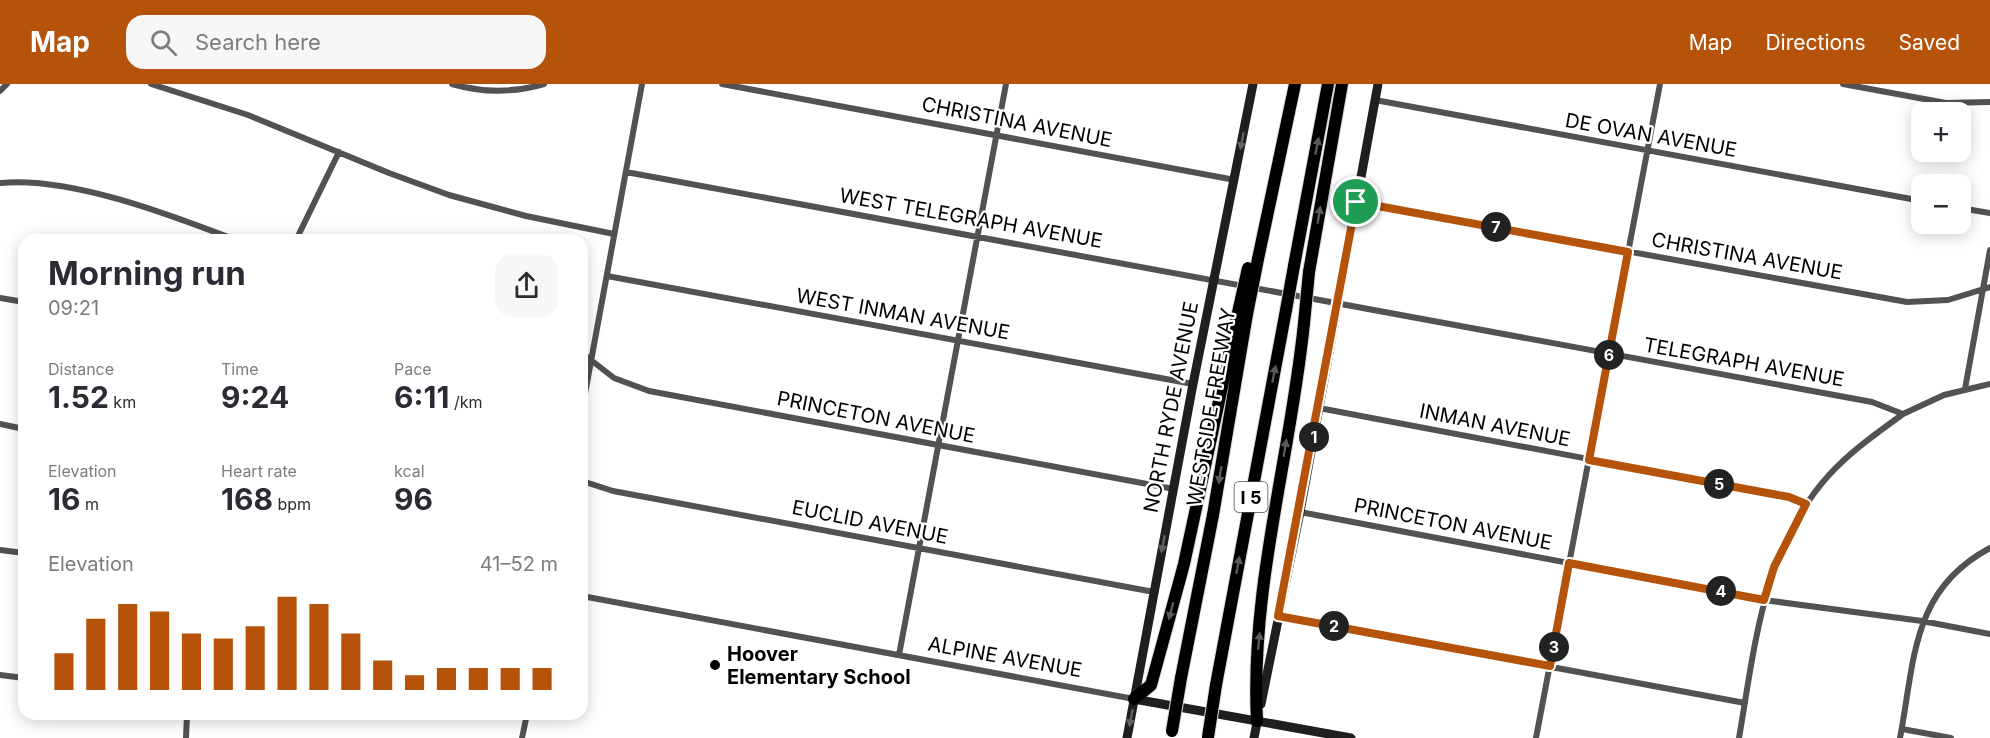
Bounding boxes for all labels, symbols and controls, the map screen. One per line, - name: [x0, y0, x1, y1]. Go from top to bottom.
- search box: [126, 15, 546, 69]
- text: Map: [30, 25, 90, 59]
- icon: search: [147, 26, 180, 59]
- text: Search here: [195, 29, 321, 55]
- text: Map: [1689, 30, 1732, 55]
- text: Directions: [1765, 30, 1866, 55]
- text: Saved: [1899, 30, 1960, 55]
- street label: CHRISTINA AVENUE: [920, 92, 1114, 152]
- map controls: [1911, 102, 1971, 234]
- button: +: [1911, 102, 1971, 162]
- street label: DE OVAN AVENUE: [1563, 108, 1739, 162]
- one-way arrow: [1237, 132, 1246, 151]
- one-way arrow: [1313, 137, 1322, 156]
- button: −: [1911, 174, 1971, 234]
- pin: [1330, 176, 1381, 227]
- street label: WEST TELEGRAPH AVENUE: [838, 183, 1104, 253]
- icon: arrive: [1339, 185, 1372, 218]
- one-way arrow: [1315, 205, 1324, 224]
- pin: 7: [1481, 212, 1511, 242]
- text: 7: [1491, 217, 1501, 237]
- street label: CHRISTINA AVENUE: [1650, 227, 1844, 285]
- text: Morning run: [48, 253, 246, 293]
- button: share: [495, 254, 558, 317]
- street label: WEST INMAN AVENUE: [794, 283, 1012, 345]
- text: 09:21: [48, 296, 99, 320]
- street label: NORTH RYDE AVENUE: [1139, 299, 1203, 515]
- street label: WESTSIDE FREEWAY: [1182, 306, 1240, 508]
- street label: TELEGRAPH AVENUE: [1642, 333, 1846, 391]
- pin: 6: [1594, 340, 1624, 370]
- text: 6: [1604, 345, 1614, 365]
- text: Distance: [48, 359, 114, 379]
- text: Time: [221, 359, 259, 379]
- text: Pace: [394, 359, 432, 379]
- one-way arrow: [1270, 364, 1279, 383]
- text: 1.52: [48, 379, 109, 415]
- text: 9:24: [221, 379, 289, 415]
- text: 6:11: [394, 379, 449, 415]
- street label: PRINCETON AVENUE: [775, 386, 977, 448]
- text: km: [109, 392, 136, 412]
- text: /km: [449, 392, 482, 412]
- street label: INMAN AVENUE: [1418, 399, 1572, 451]
- pin: 1: [1299, 422, 1329, 452]
- text: 1: [1311, 427, 1317, 447]
- one-way arrow: [1281, 439, 1290, 458]
- text: Elevation: [48, 461, 117, 481]
- text: Heart rate: [221, 461, 297, 481]
- text: kcal: [394, 461, 425, 481]
- one-way arrow: [1215, 466, 1224, 485]
- pin: 5: [1704, 469, 1734, 499]
- text: 5: [1714, 474, 1724, 494]
- text: 16: [48, 481, 80, 517]
- text: 168: [221, 481, 273, 517]
- text: 96: [394, 481, 433, 517]
- road number: I 5: [1234, 482, 1268, 512]
- street label: PRINCETON AVENUE: [1352, 493, 1554, 555]
- text: m: [80, 494, 99, 514]
- text: bpm: [273, 494, 311, 514]
- street label: EUCLID AVENUE: [790, 495, 950, 549]
- one-way arrow: [1158, 534, 1167, 553]
- text: Elevation: [48, 552, 134, 576]
- text: 41–52 m: [480, 552, 558, 576]
- one-way arrow: [1234, 556, 1243, 575]
- pin: 4: [1706, 576, 1736, 606]
- text: 4: [1716, 581, 1726, 601]
- one-way arrow: [1166, 602, 1175, 620]
- pin: 2: [1319, 611, 1349, 641]
- text: 2: [1329, 616, 1339, 636]
- street label: ALPINE AVENUE: [926, 632, 1084, 682]
- one-way arrow: [1254, 632, 1264, 651]
- pin: 3: [1539, 632, 1569, 662]
- text: 3: [1549, 637, 1559, 657]
- place label: Hoover Elementary School: [727, 642, 911, 689]
- marker: Hoover Elementary School: [708, 658, 722, 672]
- one-way arrow: [1126, 709, 1135, 728]

